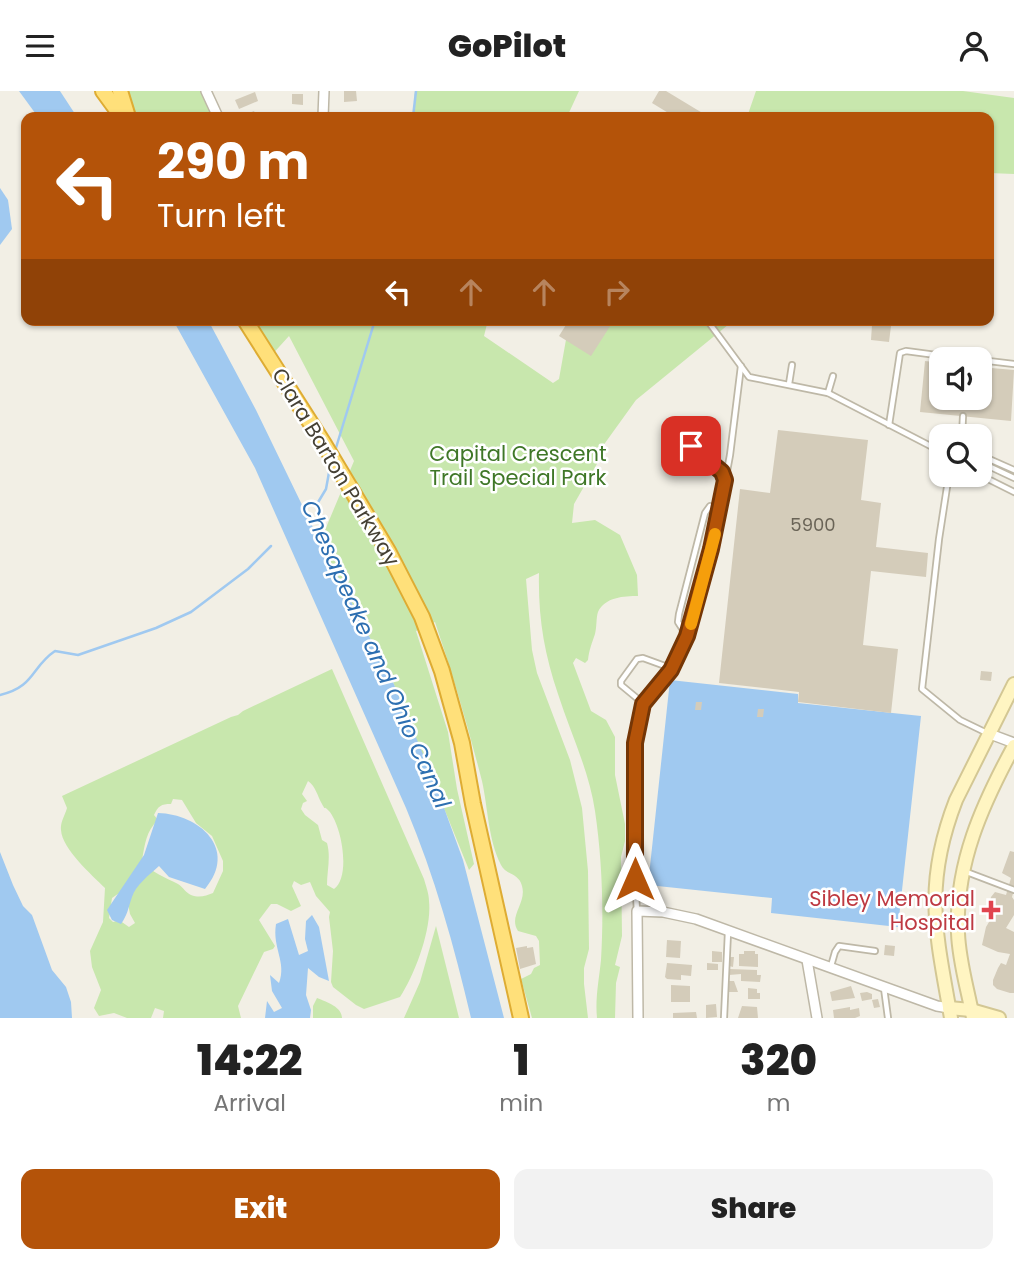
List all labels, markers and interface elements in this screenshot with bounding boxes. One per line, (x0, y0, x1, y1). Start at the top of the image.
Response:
text: GoPilot (448, 23, 566, 68)
icon: menu (21, 27, 59, 65)
icon: person (955, 27, 993, 65)
text: 290 m (157, 128, 309, 196)
icon: left (42, 140, 133, 231)
text: Turn left (157, 193, 286, 238)
icon: left (379, 273, 417, 311)
icon: ahead (452, 273, 490, 311)
icon: ahead (525, 273, 563, 311)
icon: right (598, 273, 636, 311)
map controls (929, 347, 992, 487)
button: sound (929, 347, 992, 410)
street label: Clara Barton Parkway (265, 362, 407, 572)
pin (661, 416, 721, 476)
button: search (929, 424, 992, 487)
icon: arrive (672, 427, 710, 465)
park label: Capital Crescent Trail Special Park (429, 439, 607, 492)
water label: Chesapeake and Ohio Canal (293, 495, 459, 814)
house number: 5900 (790, 512, 836, 537)
position arrow (598, 842, 672, 916)
place label: Sibley Memorial Hospital (809, 884, 975, 937)
marker: Sibley Memorial Hospital (981, 900, 1001, 920)
text: 14:22 (197, 1031, 303, 1090)
text: 1 (513, 1031, 529, 1090)
text: 320 (740, 1031, 817, 1090)
text: Arrival (213, 1087, 286, 1119)
text: min (499, 1087, 543, 1119)
text: m (767, 1087, 791, 1119)
button: Exit (21, 1169, 500, 1249)
button: Share (514, 1169, 993, 1249)

